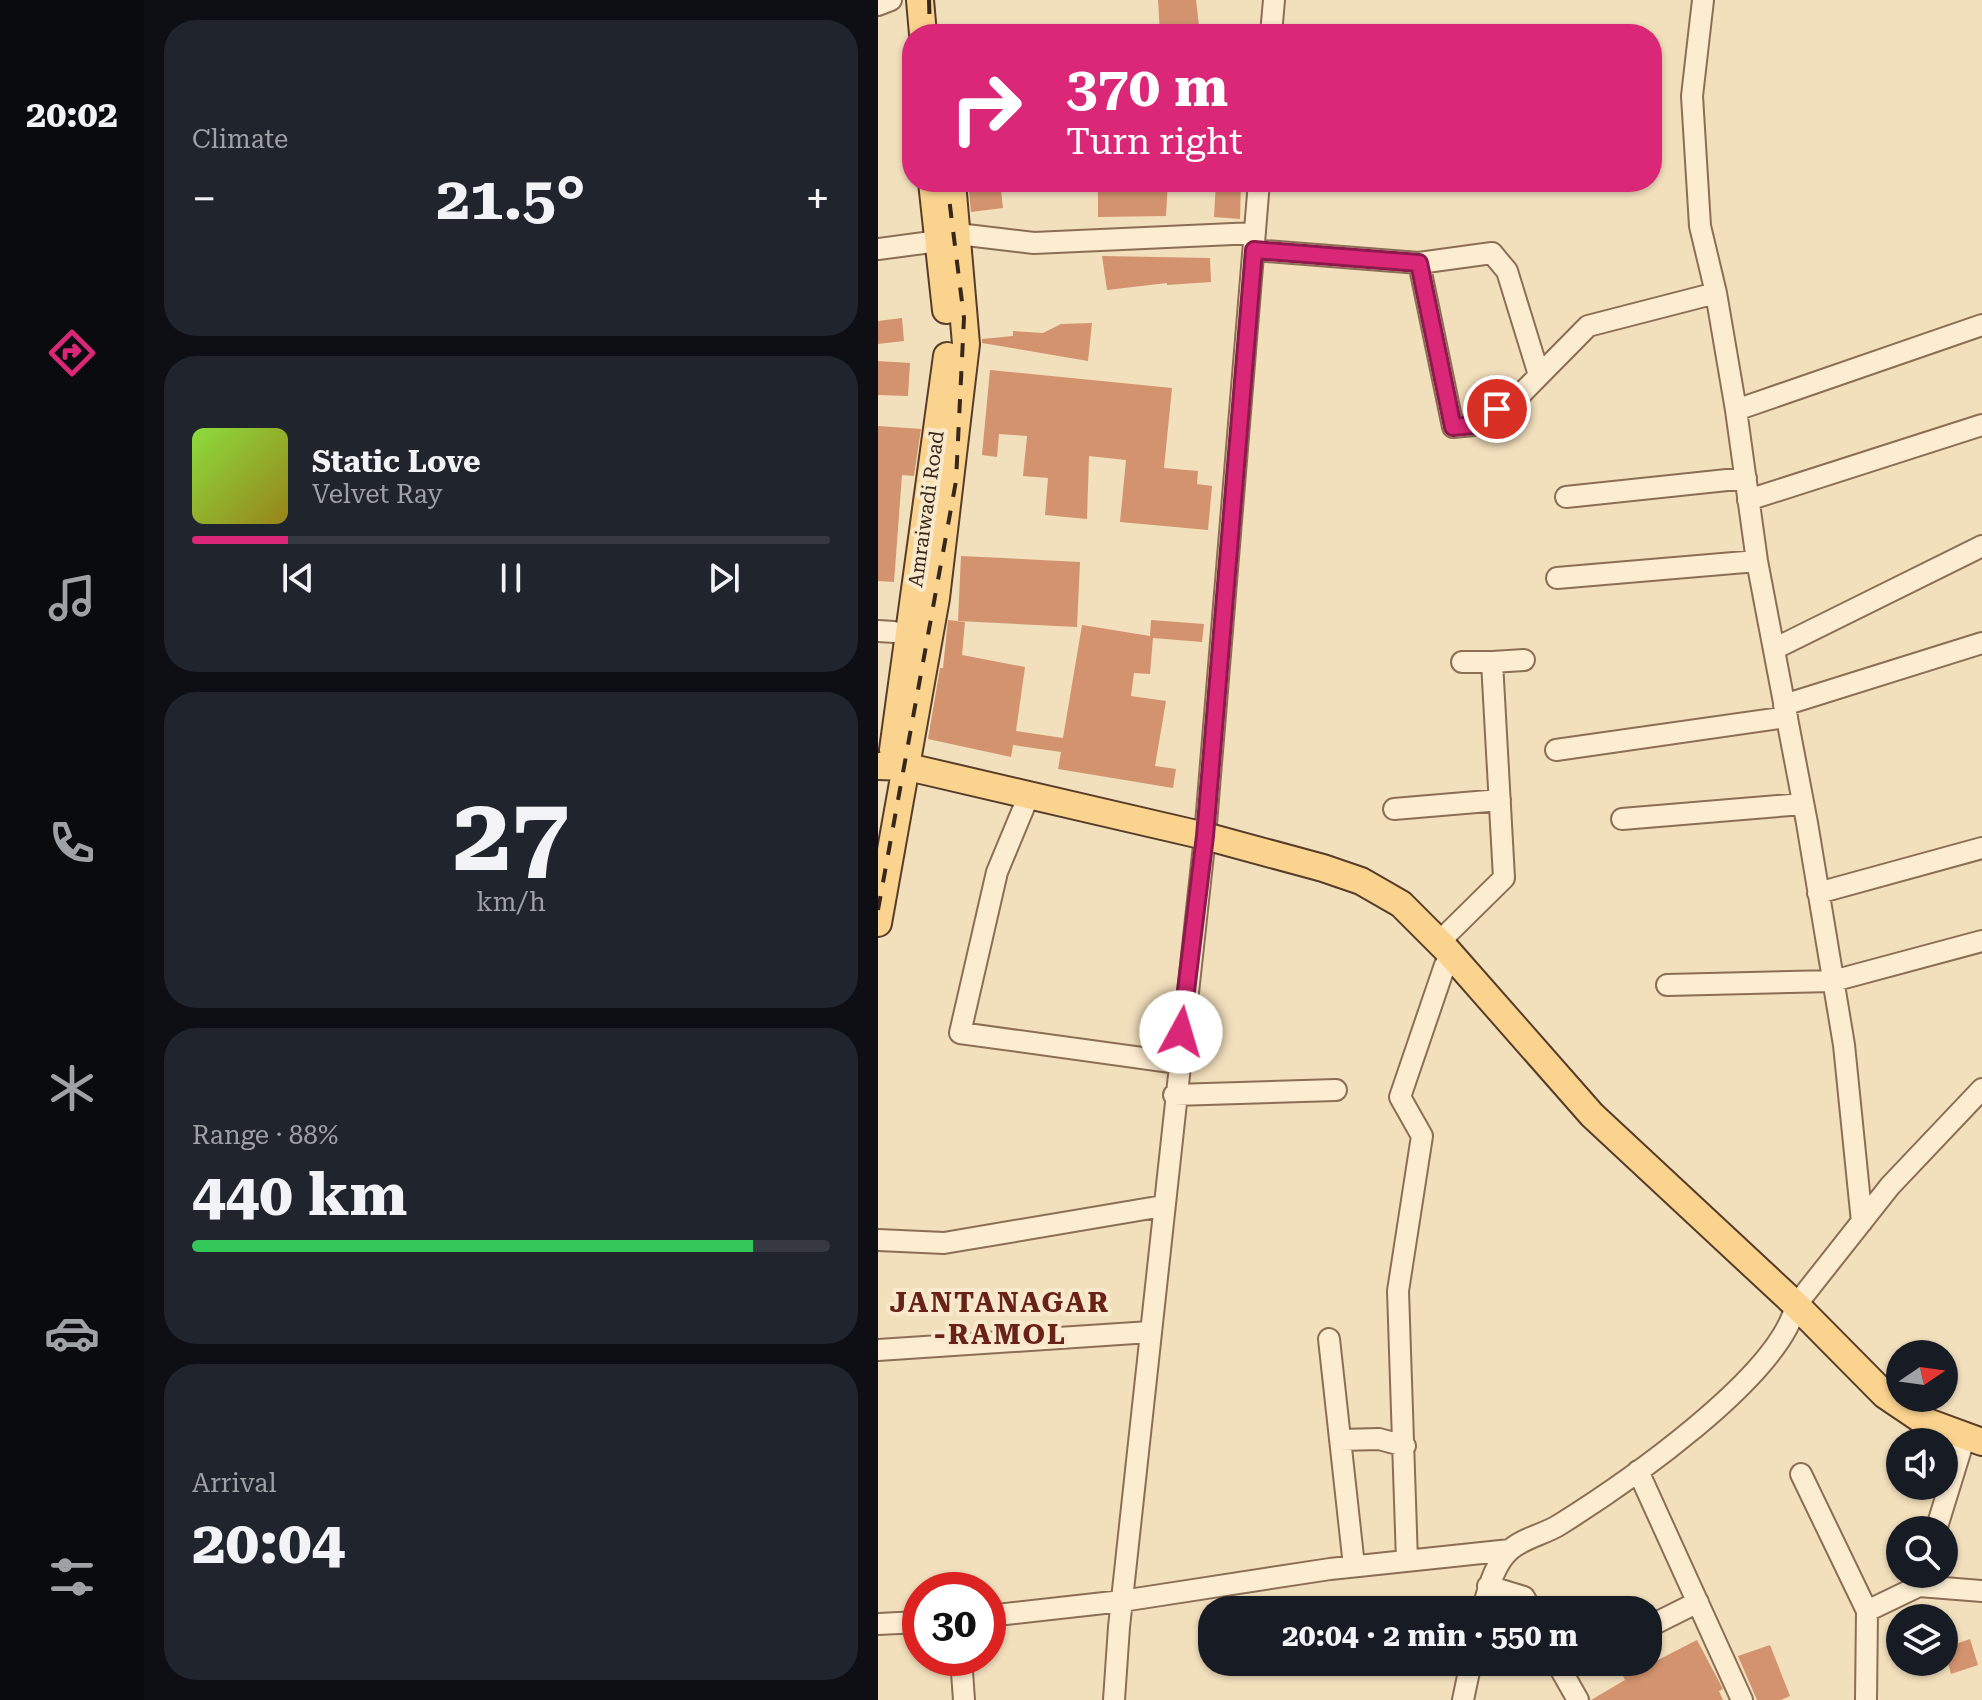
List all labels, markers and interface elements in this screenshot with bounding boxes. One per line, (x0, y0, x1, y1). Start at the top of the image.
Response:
text: 370 m (1066, 54, 1228, 120)
icon: right (934, 56, 1038, 160)
text: 20:02 (26, 94, 118, 136)
text: Turn right (1066, 121, 1243, 163)
text: Climate (192, 124, 288, 154)
text: 21.5° (436, 163, 586, 234)
text: − (192, 173, 217, 225)
text: + (805, 173, 830, 225)
icon: directions (44, 325, 100, 381)
pin (1463, 375, 1531, 443)
icon: arrive (1475, 387, 1519, 431)
street label: Amraiwadi Road (903, 429, 949, 589)
text: Static Love (312, 444, 481, 479)
text: Velvet Ray (312, 479, 443, 509)
icon: previous (276, 556, 320, 600)
icon: pause (489, 556, 533, 600)
icon: next (702, 556, 746, 600)
icon: music (44, 570, 100, 626)
text: 27 (453, 774, 569, 895)
icon: phone (44, 815, 100, 871)
text: km/h (476, 887, 546, 917)
position arrow (1139, 990, 1223, 1074)
icon: climate (44, 1060, 100, 1116)
text: Range · 88% (192, 1120, 338, 1150)
text: 440 km (192, 1159, 407, 1230)
district label: JANTANAGAR -RAMOL (890, 1286, 1110, 1351)
icon: car (44, 1305, 100, 1361)
north arrow (1886, 1340, 1958, 1412)
map controls (1886, 1340, 1958, 1676)
button: sound (1886, 1428, 1958, 1500)
text: Arrival (192, 1468, 277, 1498)
text: 20:04 (192, 1507, 345, 1578)
button: search (1886, 1516, 1958, 1588)
icon: filters (44, 1549, 100, 1605)
speed limit sign: 30 (902, 1572, 1006, 1676)
button: layers (1886, 1604, 1958, 1676)
text: 20:04 · 2 min · 550 m (1282, 1618, 1578, 1653)

